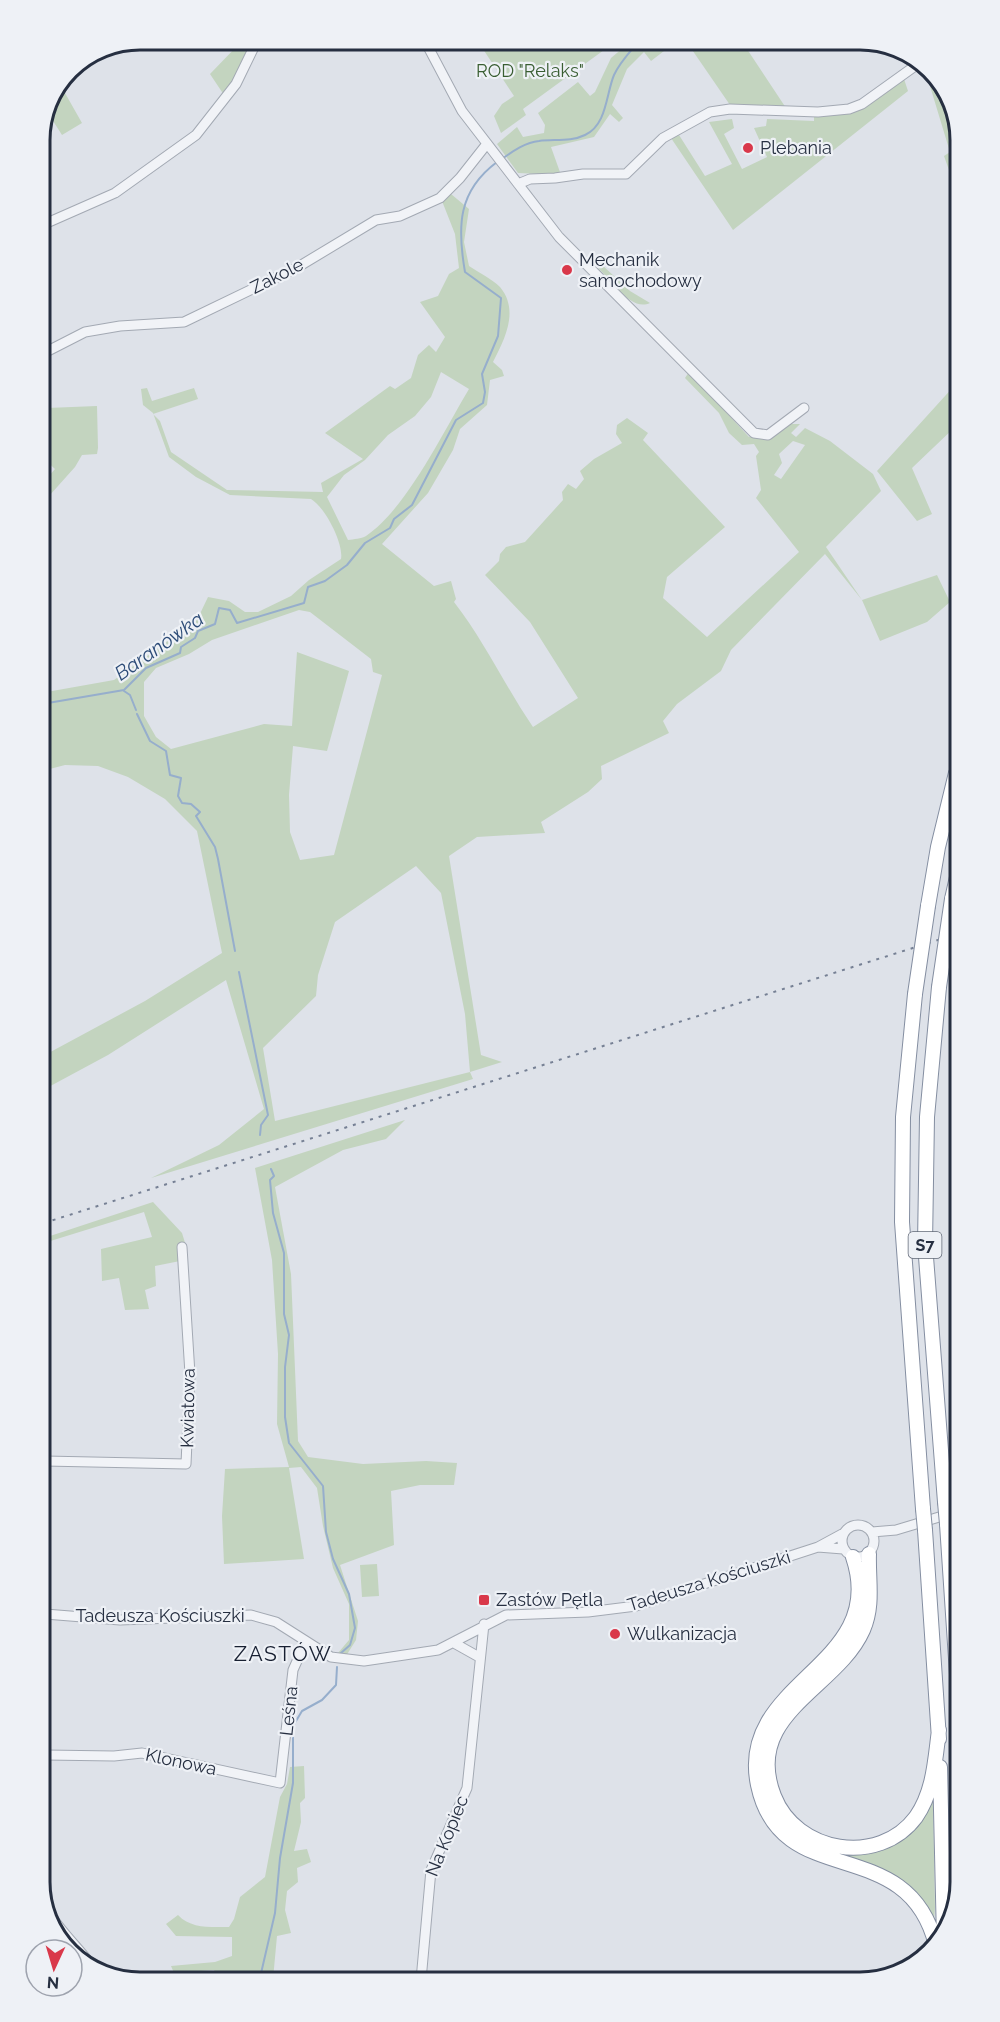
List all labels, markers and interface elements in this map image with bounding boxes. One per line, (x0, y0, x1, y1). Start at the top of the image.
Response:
park label: ROD "Relaks" (476, 60, 584, 81)
place label: Plebania (760, 137, 832, 158)
marker: Plebania (741, 141, 755, 155)
place label: Mechanik samochodowy (579, 249, 702, 291)
street label: Zakole (247, 253, 307, 298)
marker: Mechanik samochodowy (560, 263, 574, 277)
water label: Baranówka (110, 607, 208, 685)
road number: S7 (908, 1232, 942, 1258)
street label: Kwiatowa (176, 1368, 199, 1448)
street label: Tadeusza Kościuszki (625, 1546, 793, 1615)
place label: Zastów Pętla (496, 1589, 603, 1610)
marker: Zastów Pętla (477, 1593, 491, 1607)
street label: Tadeusza Kościuszki (75, 1605, 245, 1626)
place label: Wulkanizacja (627, 1623, 737, 1644)
marker: Wulkanizacja (608, 1627, 622, 1641)
district label: ZASTÓW (234, 1641, 332, 1666)
street label: Leśna (275, 1685, 302, 1737)
street label: Klonowa (144, 1744, 219, 1779)
street label: Na Kopiec (421, 1792, 472, 1879)
north arrow (24, 1938, 84, 1998)
text: N (46, 1973, 60, 1992)

